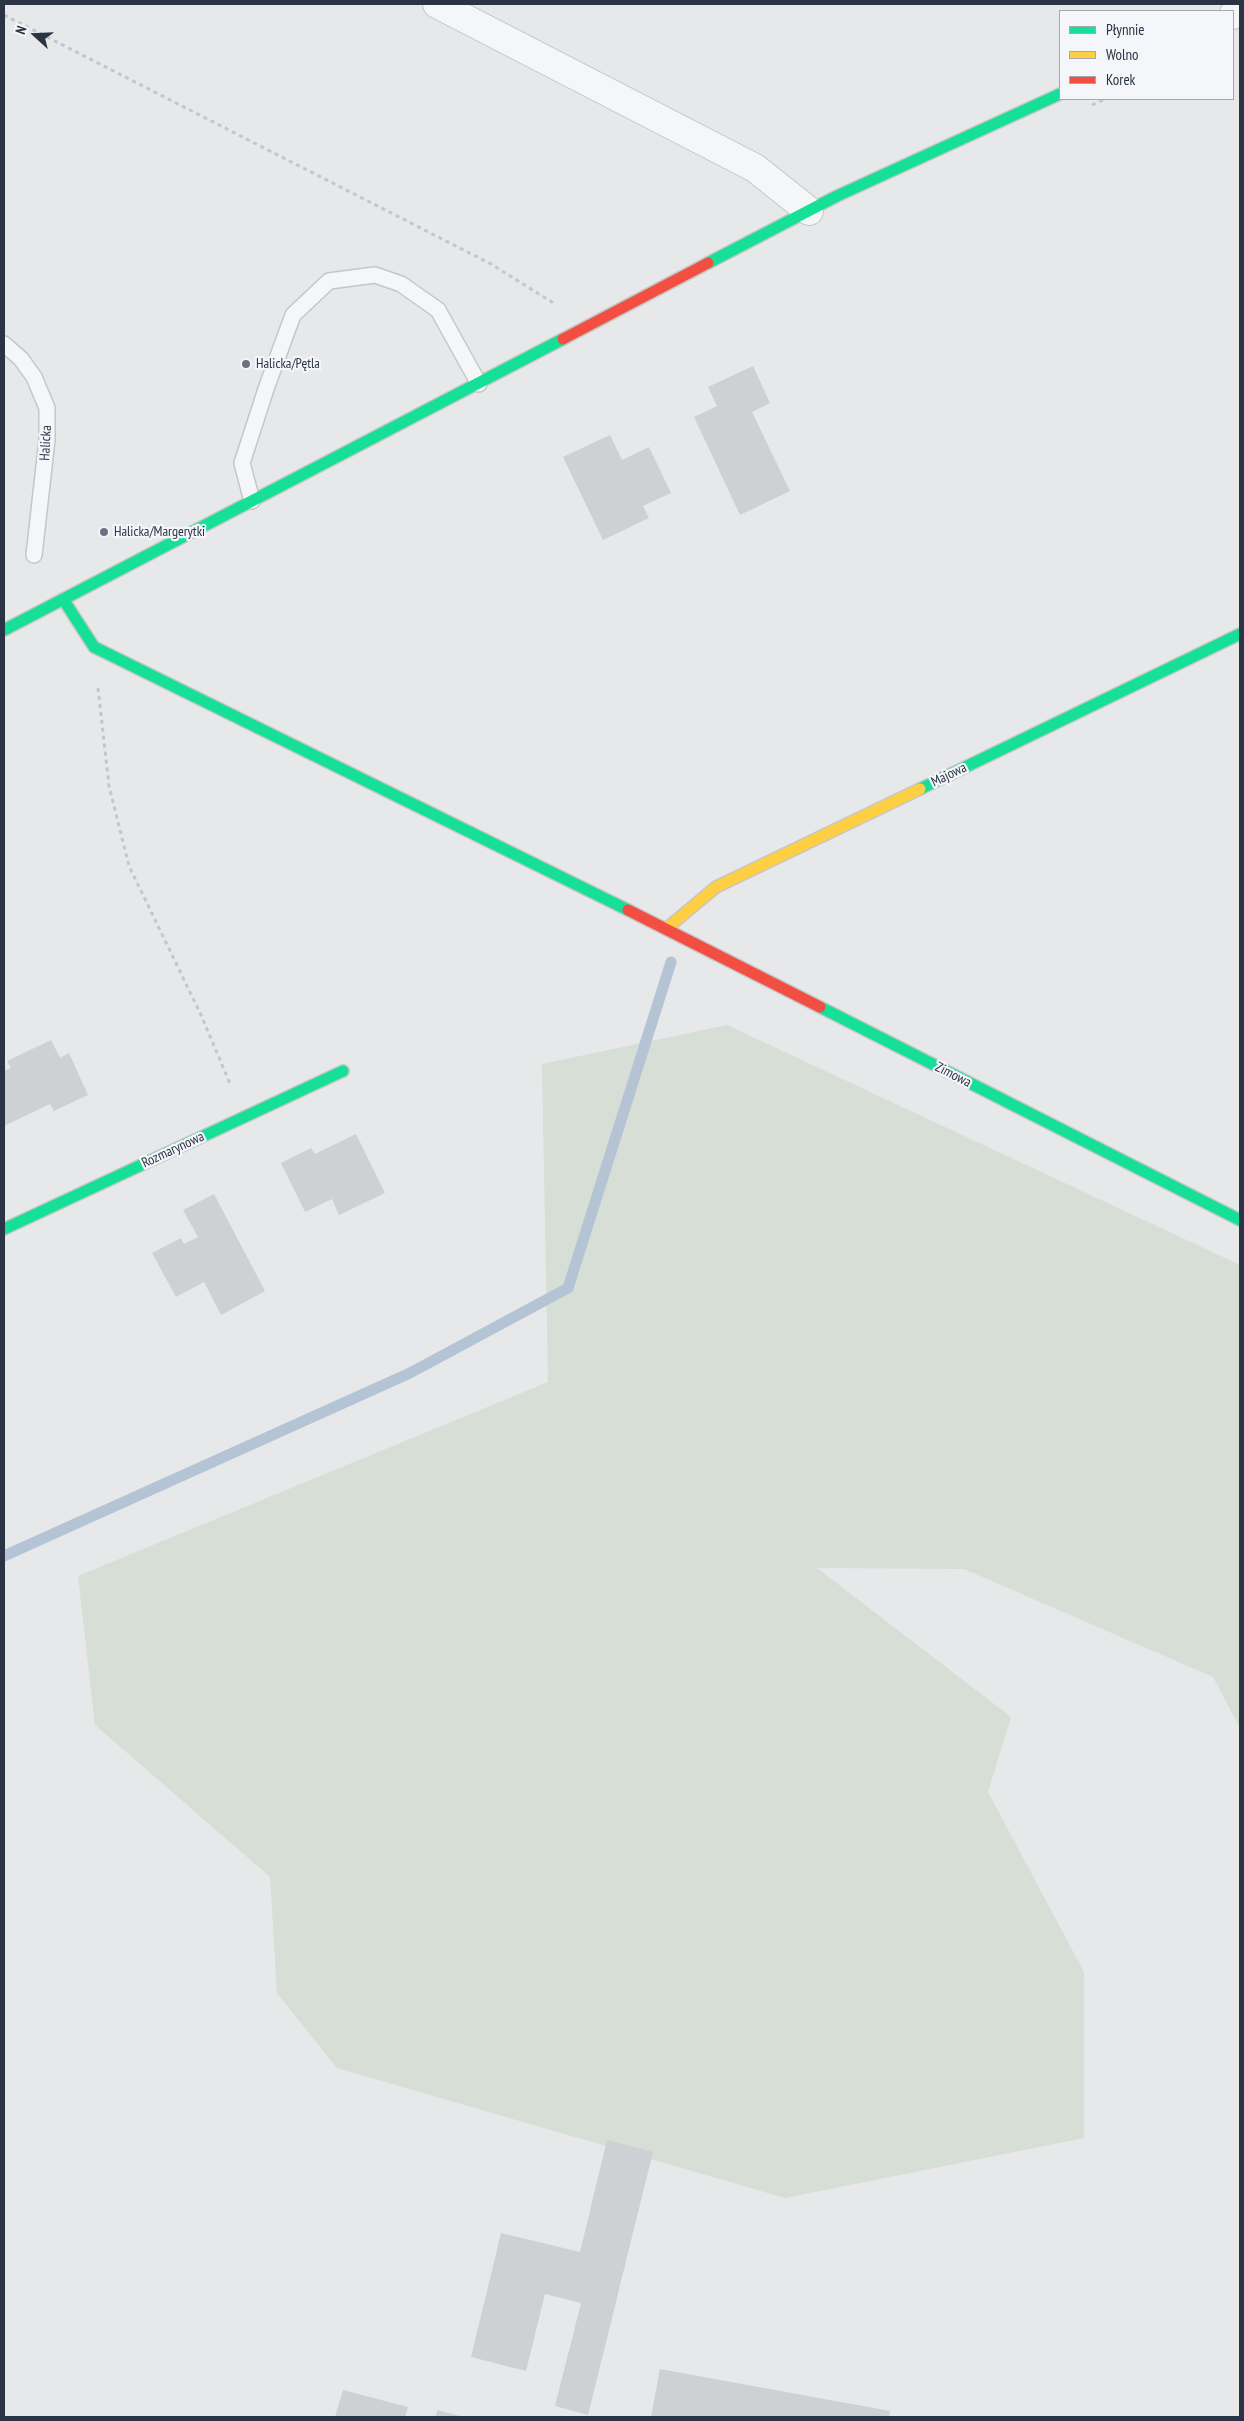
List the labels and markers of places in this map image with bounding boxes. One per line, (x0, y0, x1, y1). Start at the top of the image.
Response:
place label: Halicka/Pętla (256, 356, 320, 372)
marker: Halicka/Pętla (240, 358, 252, 370)
place label: Halicka/Margerytki (114, 524, 205, 540)
marker: Halicka/Margerytki (98, 526, 110, 538)

